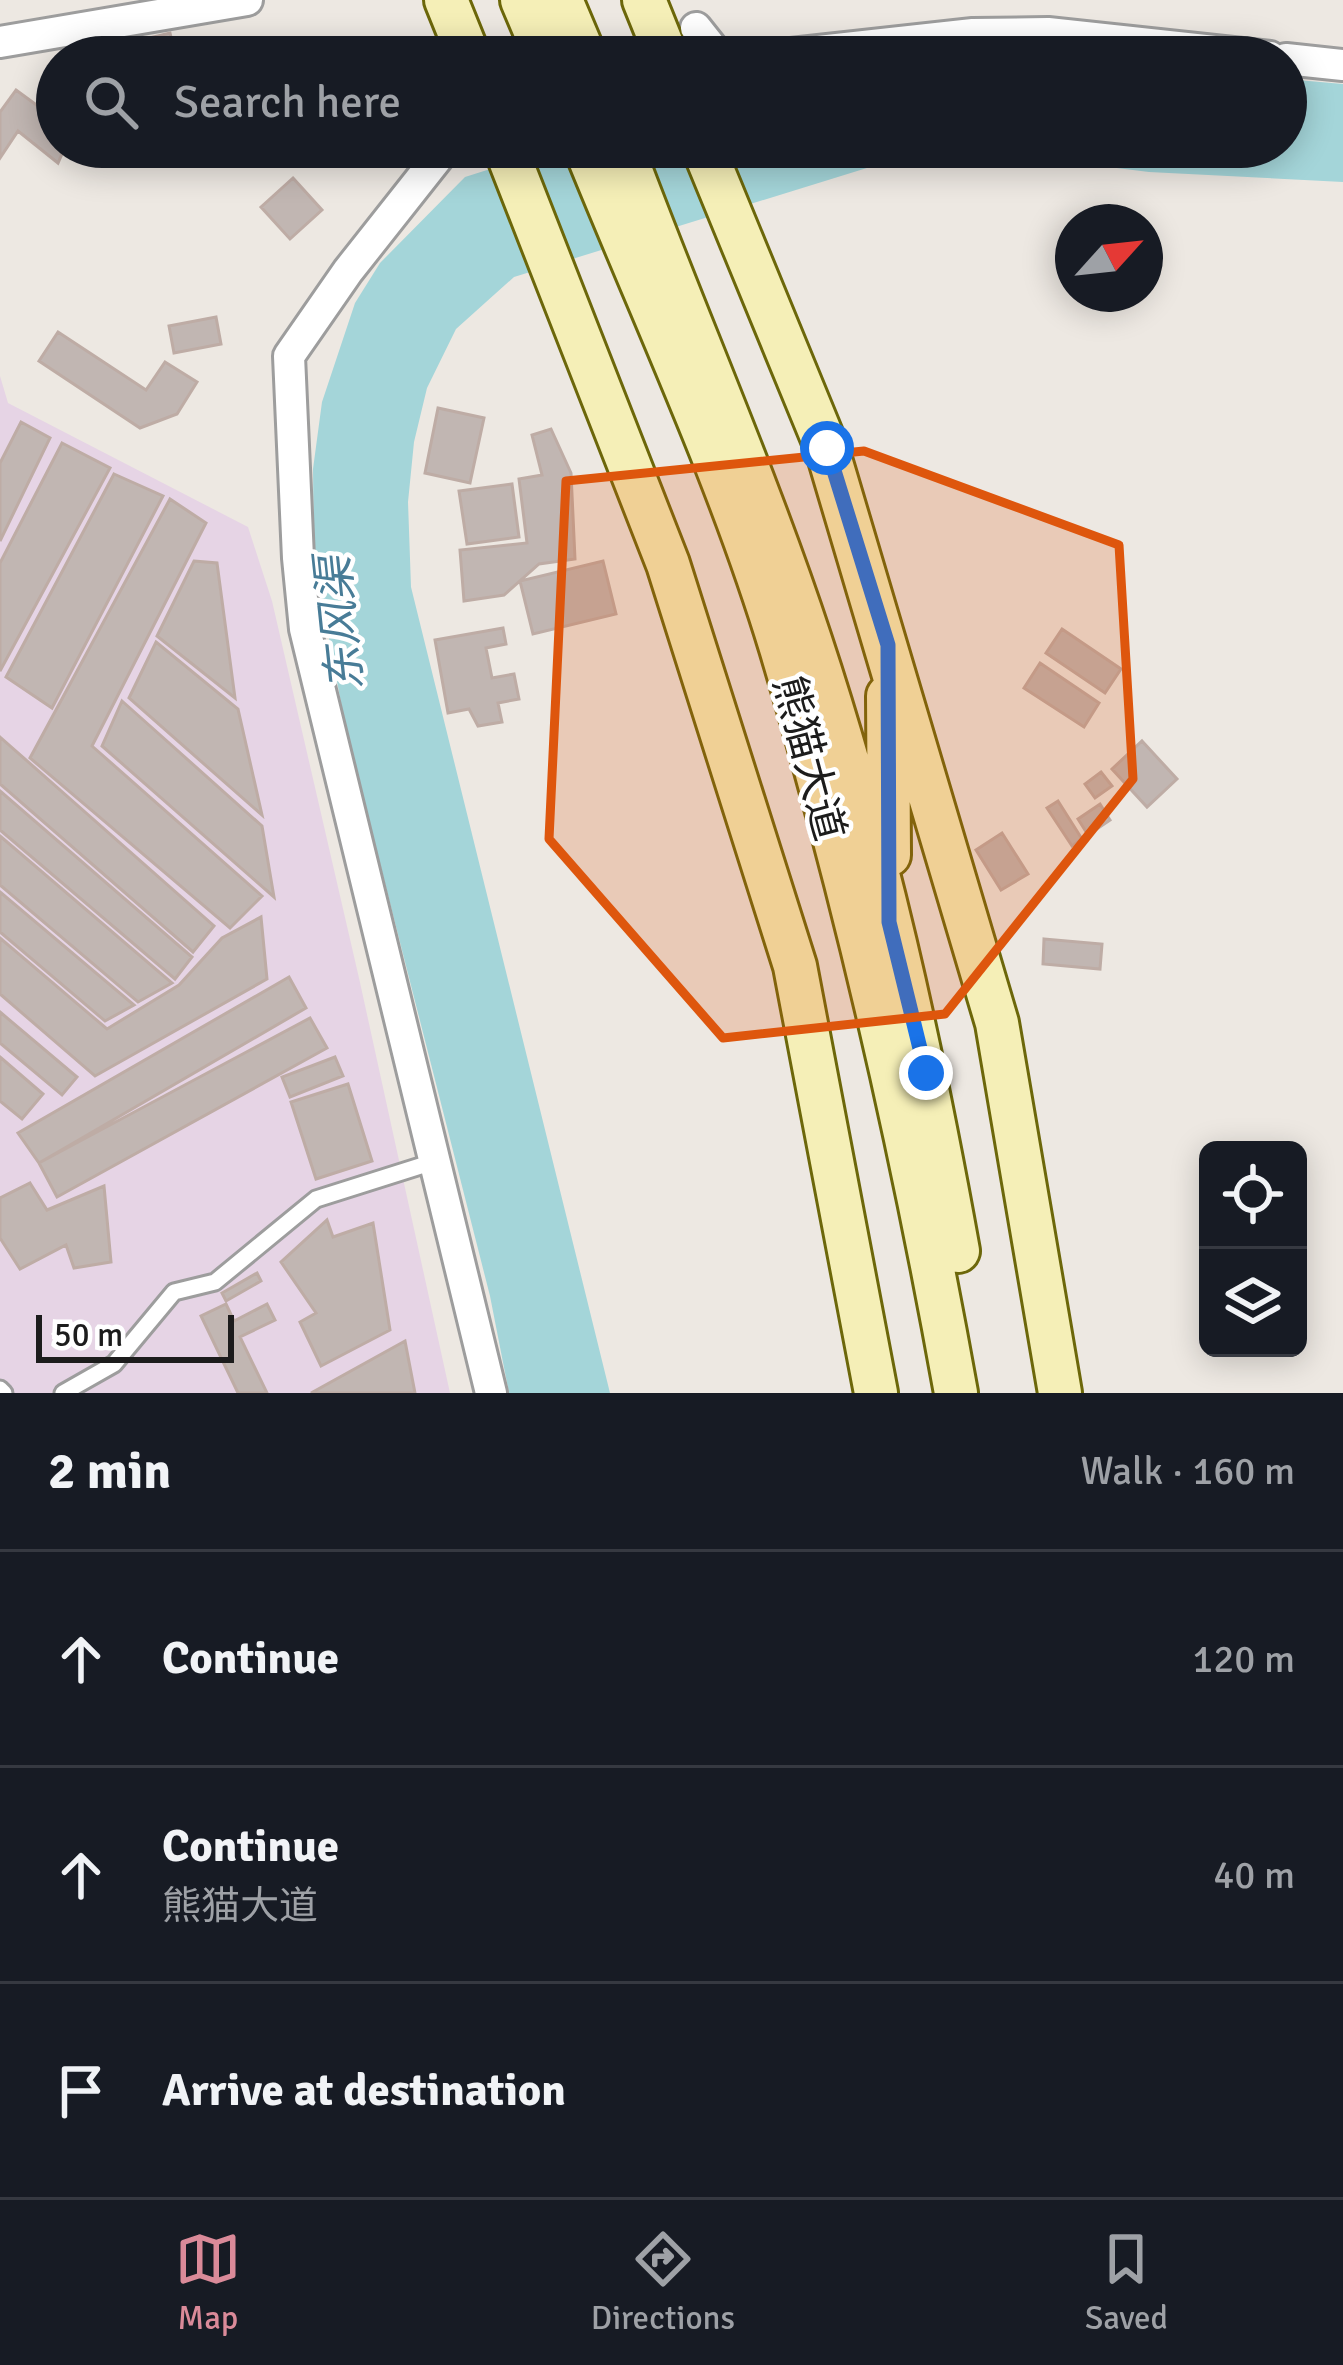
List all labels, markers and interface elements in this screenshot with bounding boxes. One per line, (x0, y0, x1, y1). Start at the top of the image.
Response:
search box (36, 36, 1307, 168)
icon: search (78, 69, 144, 135)
text: Search here (174, 75, 401, 130)
north arrow (1055, 204, 1163, 312)
route start (800, 421, 854, 475)
water label: 东风渠 (305, 548, 375, 694)
street label: 熊猫大道 (762, 671, 855, 846)
route end (899, 1046, 953, 1100)
map controls (1199, 1141, 1307, 1357)
button: locate (1199, 1141, 1307, 1249)
button: layers (1199, 1249, 1307, 1357)
scale bar (36, 1309, 234, 1362)
text: 50 m (54, 1315, 123, 1356)
text: 2 min (48, 1440, 171, 1503)
text: Walk · 160 m (1081, 1447, 1295, 1495)
icon: ahead (48, 1626, 114, 1692)
text: Continue (162, 1631, 339, 1686)
text: 120 m (1192, 1635, 1295, 1683)
text: Continue (162, 1819, 339, 1874)
icon: ahead (48, 1842, 114, 1908)
text: 40 m (1213, 1851, 1295, 1899)
text: 熊猫大道 (162, 1882, 318, 1930)
icon: arrive (48, 2058, 114, 2124)
text: Arrive at destination (162, 2063, 566, 2118)
tab: Map (175, 2226, 241, 2339)
tab: Directions (591, 2226, 735, 2339)
tab: Saved (1085, 2226, 1168, 2339)

